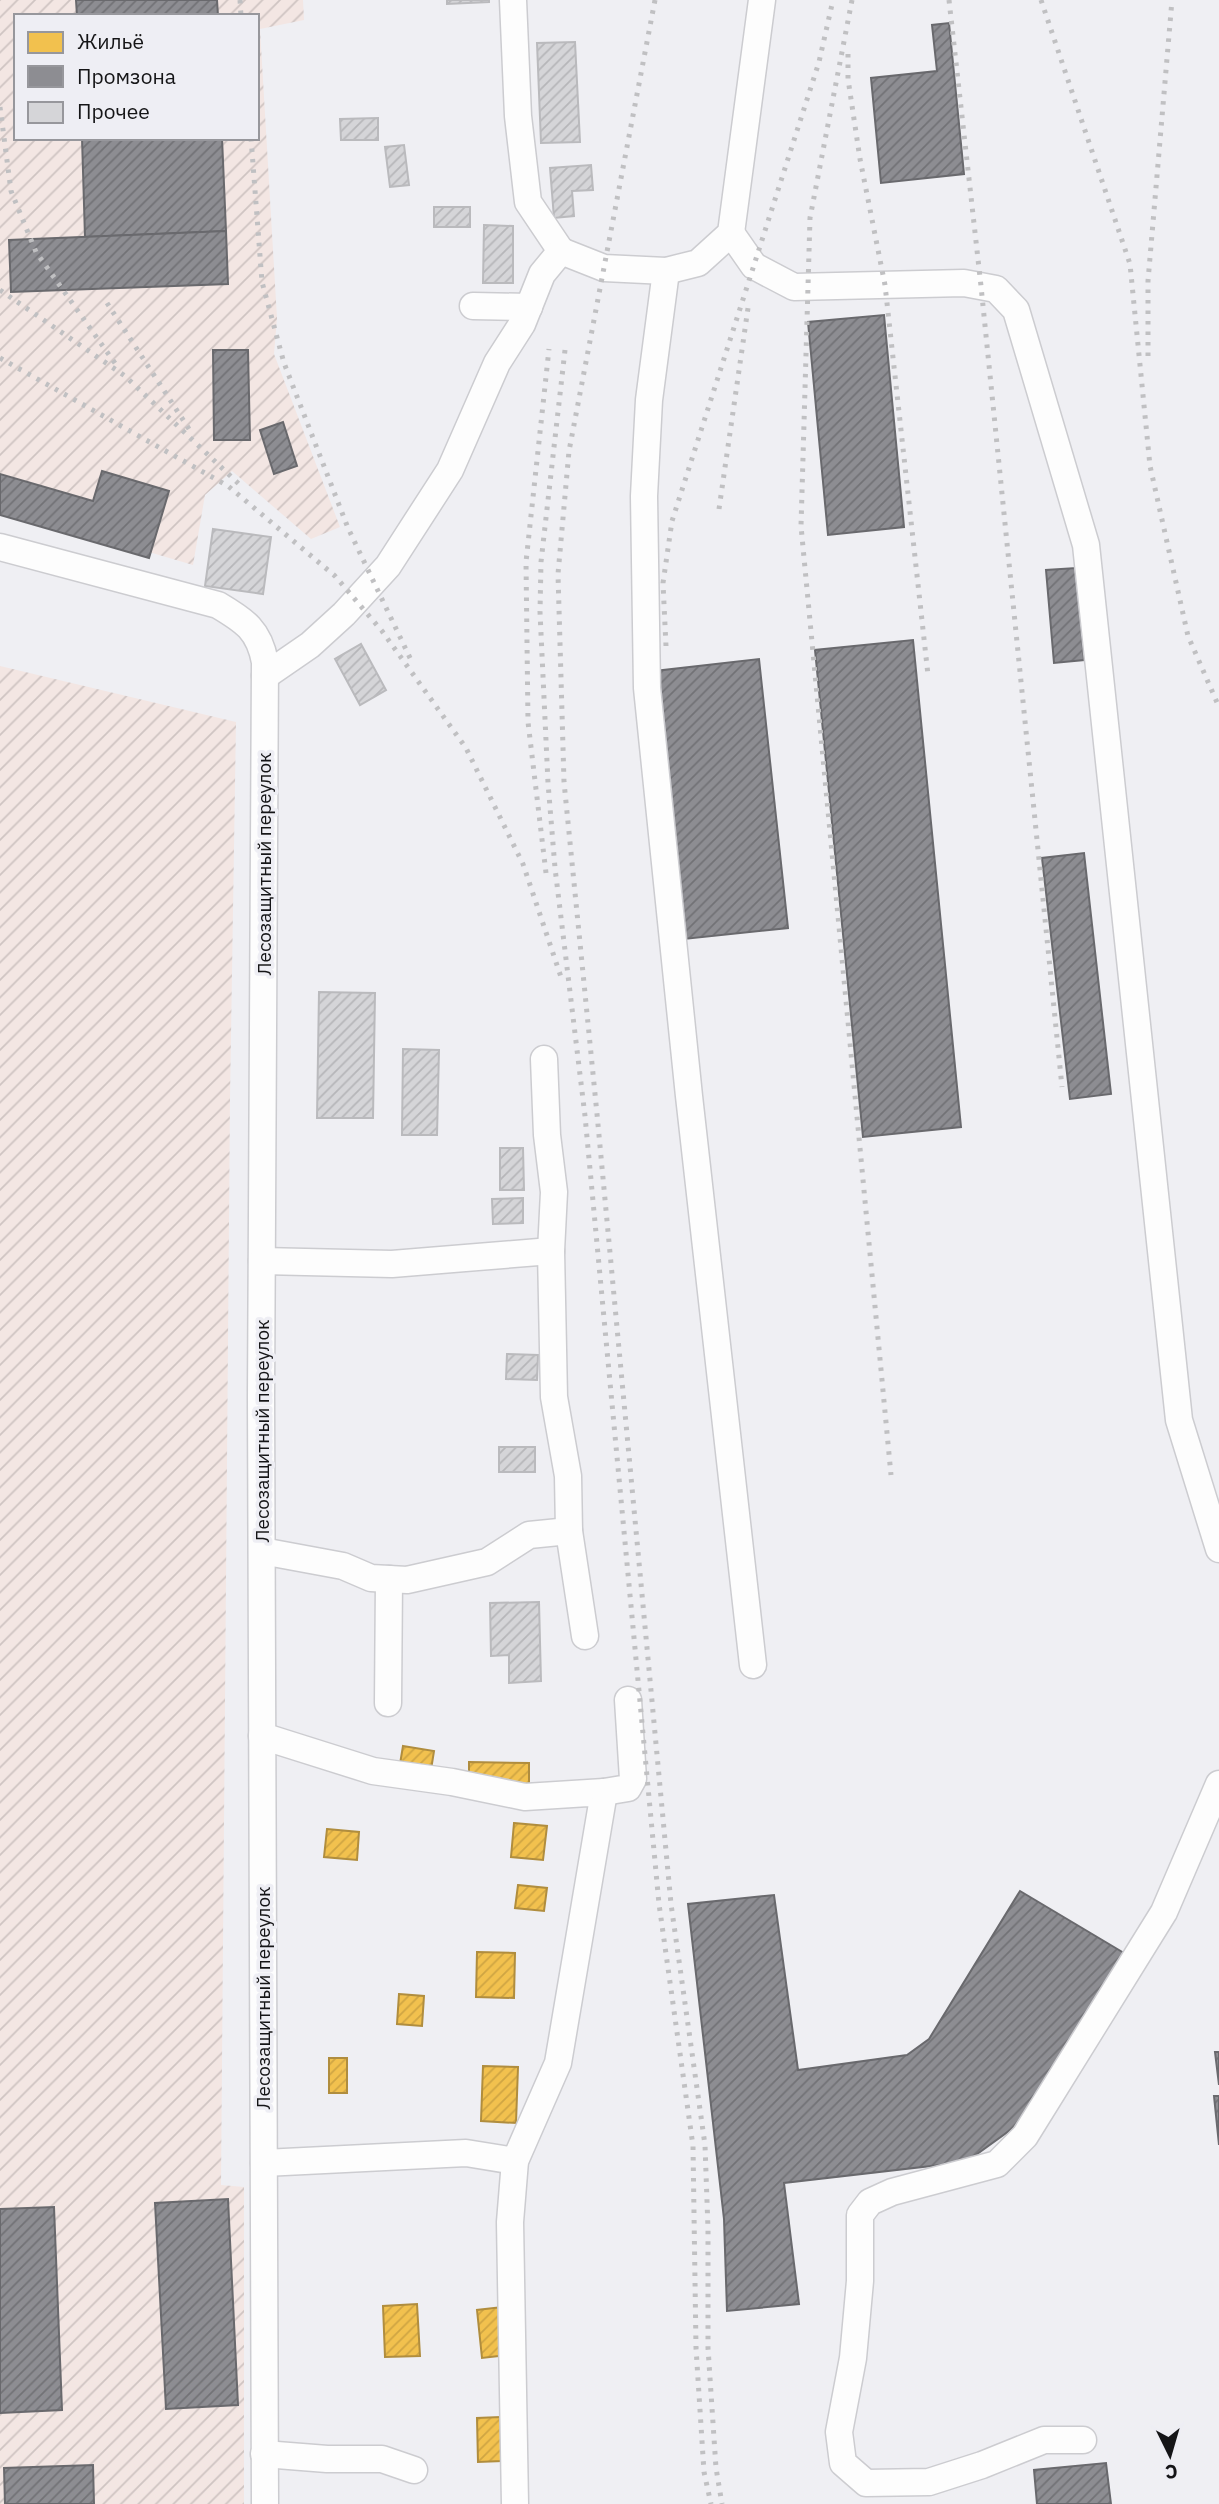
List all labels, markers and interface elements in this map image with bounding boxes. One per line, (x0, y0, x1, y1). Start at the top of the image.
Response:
legend (14, 14, 259, 140)
text: Жильё (77, 27, 144, 55)
text: Промзона (77, 62, 176, 90)
text: Прочее (77, 97, 150, 125)
street label: Лесозащитный переулок (252, 752, 276, 976)
street label: Лесозащитный переулок (250, 1319, 274, 1543)
street label: Лесозащитный переулок (251, 1886, 275, 2110)
north arrow (1135, 2420, 1205, 2490)
text: С (1164, 2459, 1179, 2484)

